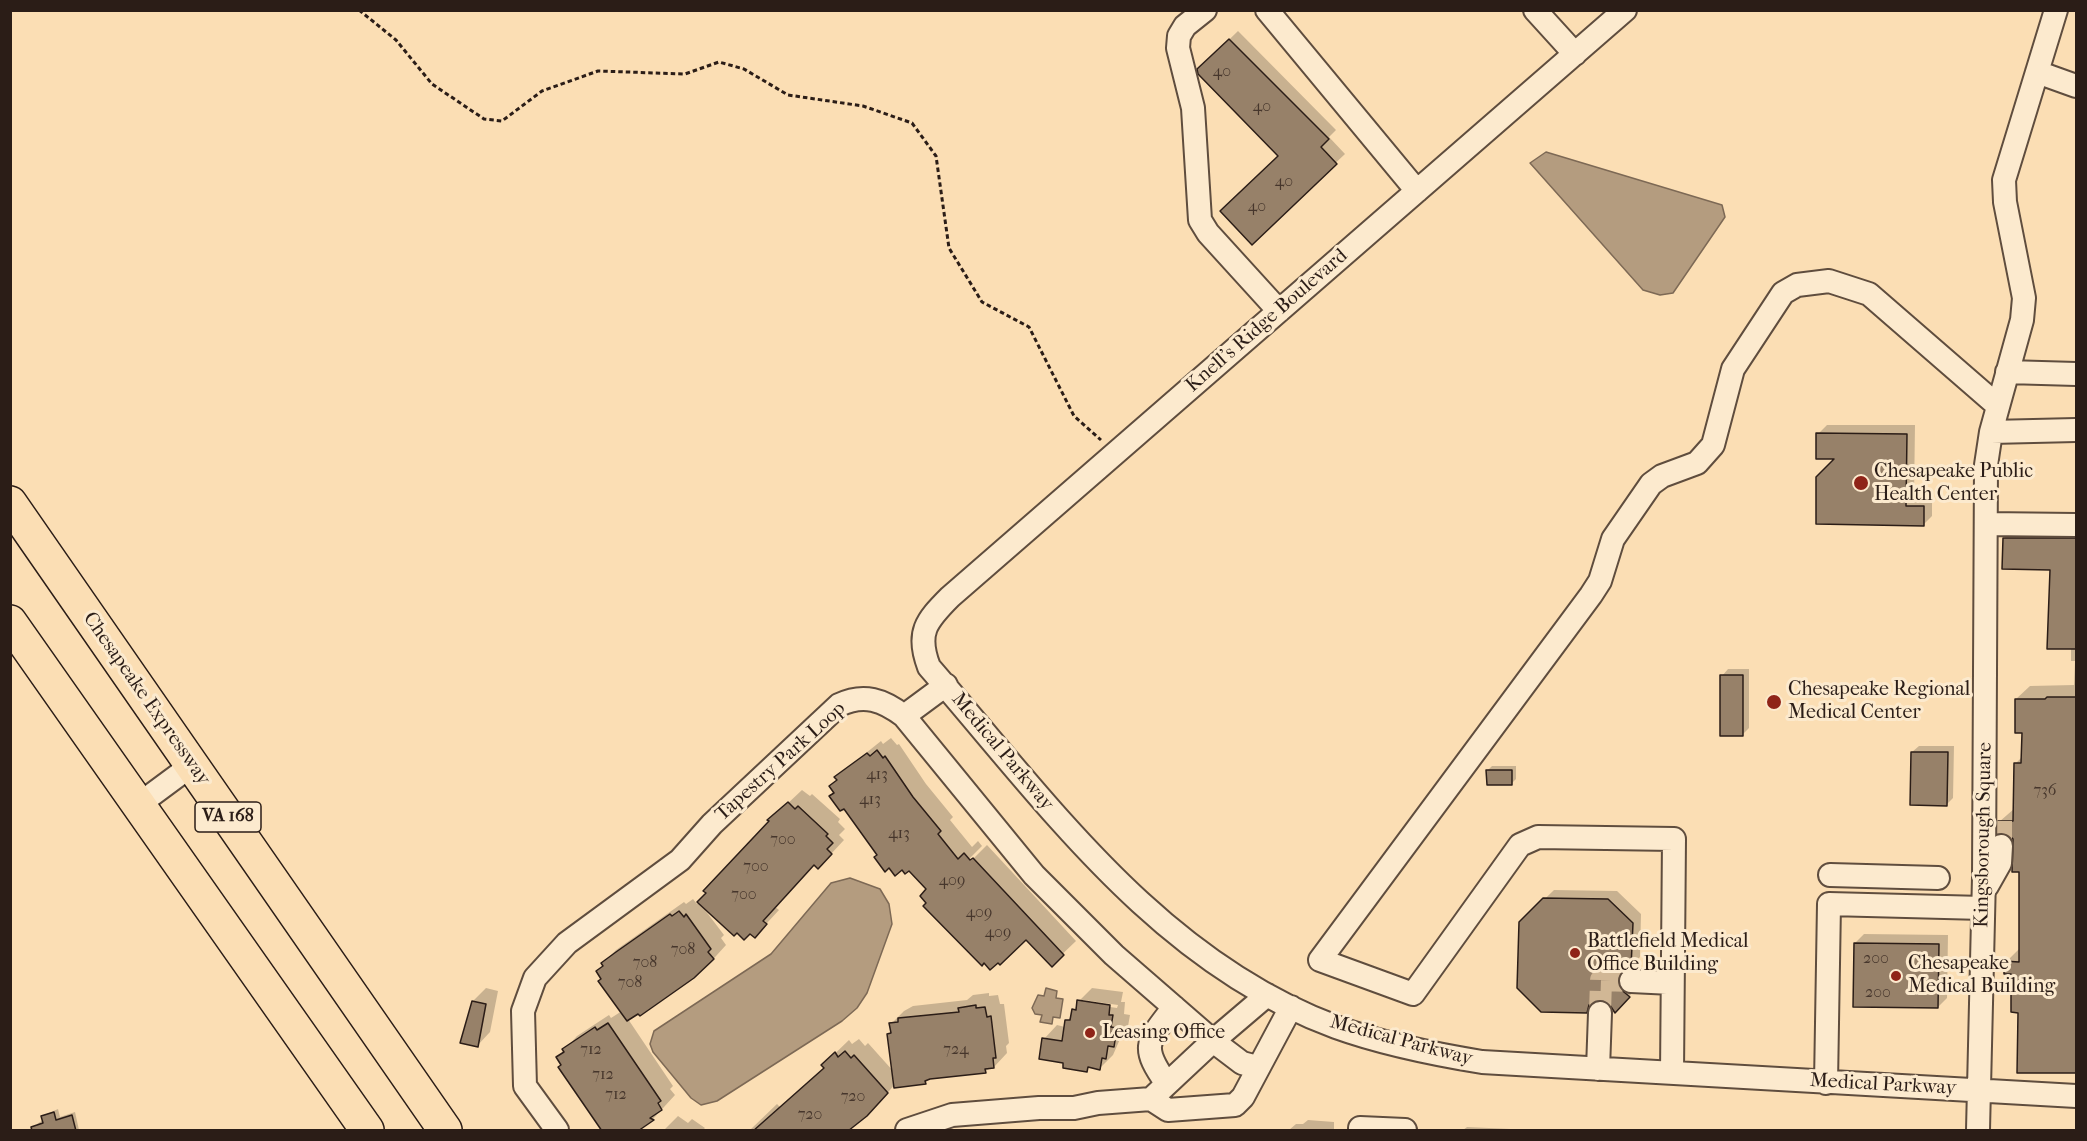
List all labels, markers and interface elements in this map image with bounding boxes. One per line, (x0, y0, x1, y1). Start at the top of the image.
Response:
house number: 40 (1213, 62, 1231, 82)
house number: 40 (1253, 97, 1271, 117)
house number: 40 (1275, 172, 1293, 192)
house number: 40 (1248, 197, 1266, 217)
street label: Knell's Ridge Boulevard (1181, 244, 1353, 398)
place label: Chesapeake Public Health Center (1874, 460, 2033, 507)
marker: Chesapeake Public Health Center (1852, 474, 1870, 492)
street label: Chesapeake Expressway (77, 608, 215, 790)
place label: Chesapeake Regional Medical Center (1788, 678, 1970, 725)
street label: Medical Parkway (946, 688, 1058, 816)
marker: Chesapeake Regional Medical Center (1765, 693, 1783, 711)
street label: Tapestry Park Loop (711, 697, 851, 827)
street label: Kingsborough Square (1970, 742, 1998, 928)
house number: 413 (866, 765, 888, 785)
house number: 736 (2034, 781, 2056, 801)
house number: 413 (859, 790, 881, 810)
road number: VA 168 (195, 802, 261, 832)
house number: 413 (888, 824, 910, 844)
house number: 700 (770, 830, 796, 850)
house number: 700 (743, 857, 769, 877)
house number: 409 (939, 871, 965, 891)
house number: 700 (731, 885, 757, 905)
house number: 409 (966, 903, 992, 923)
house number: 409 (985, 923, 1011, 943)
place label: Battlefield Medical Office Building (1587, 930, 1749, 977)
house number: 708 (671, 940, 695, 960)
marker: Battlefield Medical Office Building (1568, 946, 1582, 960)
house number: 200 (1863, 949, 1889, 969)
place label: Chesapeake Medical Building (1908, 952, 2055, 999)
house number: 708 (633, 953, 657, 973)
marker: Chesapeake Medical Building (1889, 969, 1903, 983)
house number: 708 (618, 973, 642, 993)
house number: 200 (1865, 983, 1891, 1003)
street label: Medical Parkway (1327, 1010, 1475, 1072)
place label: Leasing Office (1102, 1021, 1225, 1045)
marker: Leasing Office (1083, 1026, 1097, 1040)
house number: 712 (580, 1040, 602, 1060)
house number: 724 (943, 1040, 969, 1060)
house number: 712 (592, 1065, 614, 1085)
street label: Medical Parkway (1809, 1069, 1957, 1101)
house number: 712 (605, 1085, 627, 1105)
house number: 720 (841, 1087, 865, 1107)
house number: 720 (798, 1105, 822, 1125)

